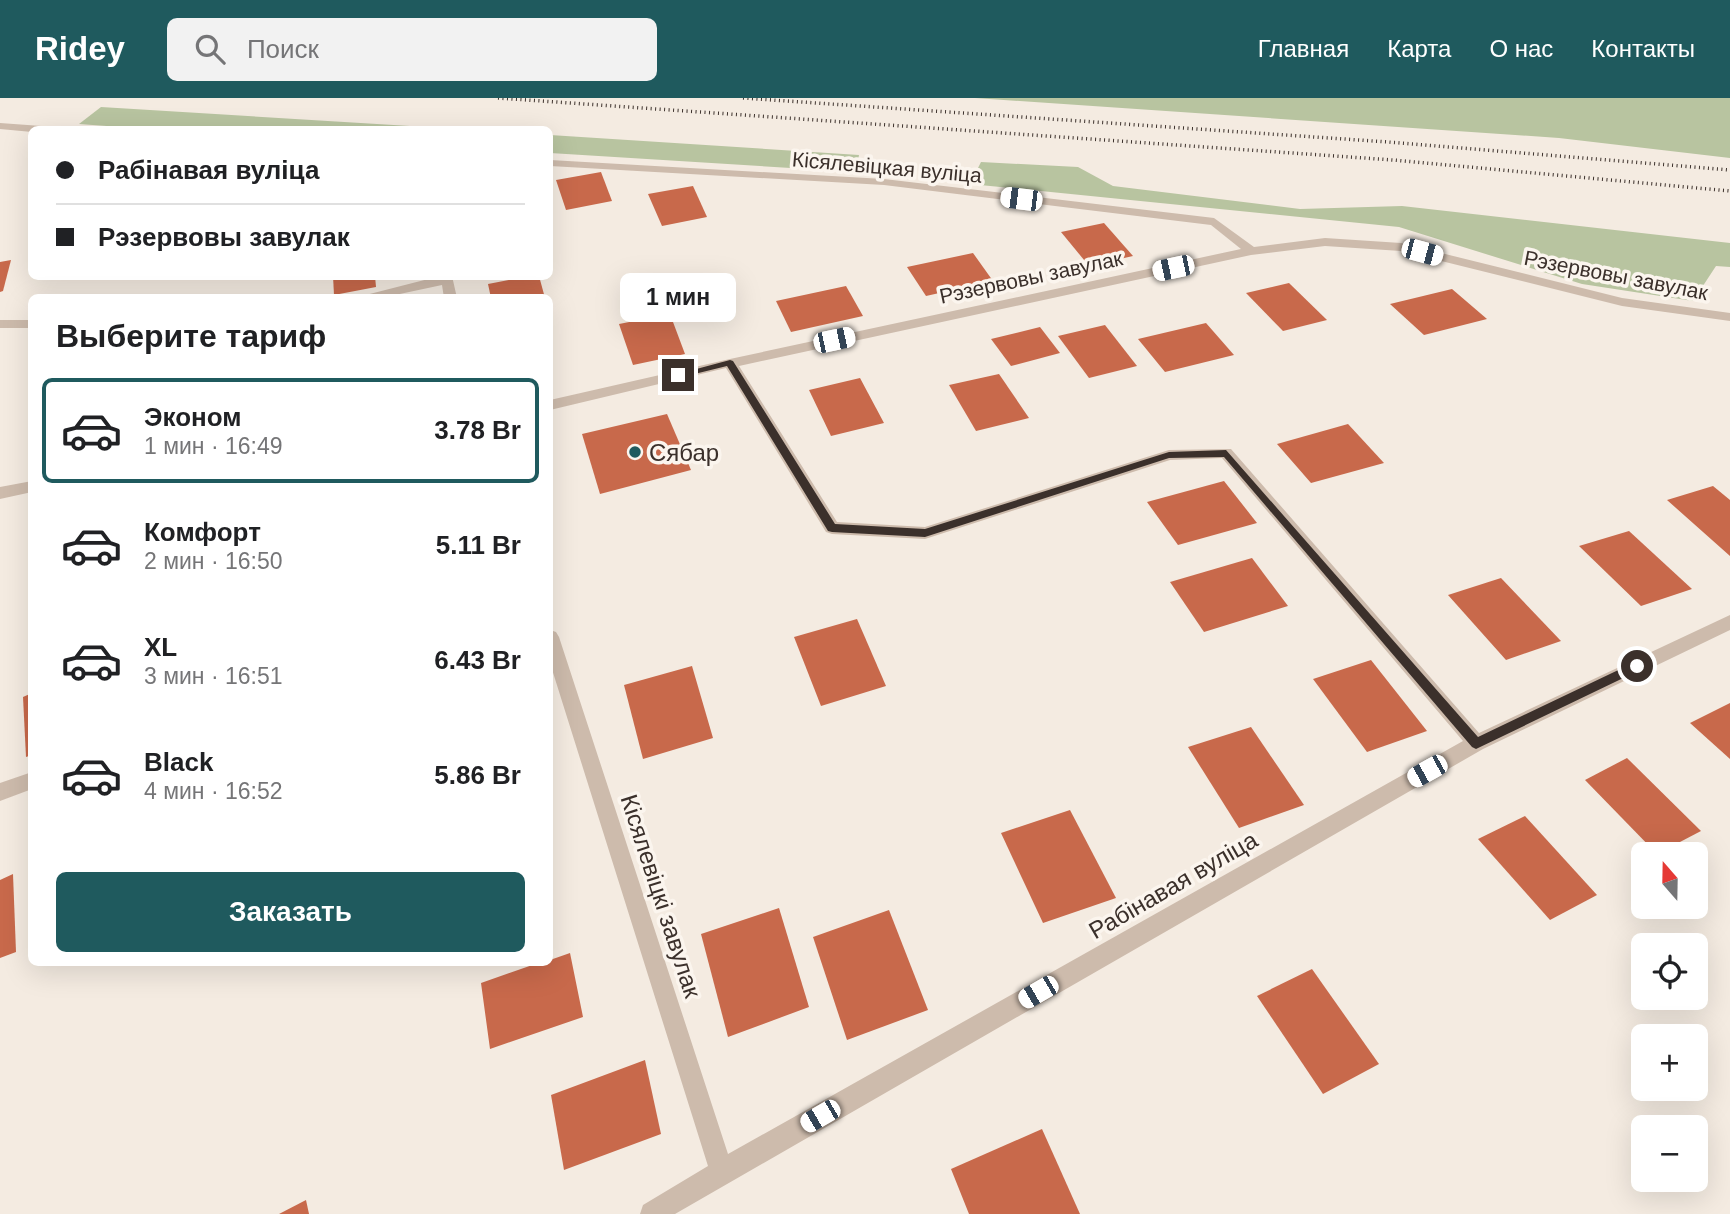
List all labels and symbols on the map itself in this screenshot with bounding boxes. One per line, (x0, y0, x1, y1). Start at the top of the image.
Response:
street label: Кісялевіцкая вуліца (791, 147, 983, 187)
car (999, 186, 1044, 212)
car (1399, 236, 1446, 268)
street label: Рэзервовы завулак (937, 246, 1125, 308)
street label: Рэзервовы завулак (1522, 246, 1711, 304)
car (1151, 253, 1196, 283)
callout: 1 мин (620, 274, 736, 322)
car (812, 325, 857, 355)
route end (662, 359, 694, 391)
place label: Сябар (649, 439, 719, 466)
marker: Сябар (627, 444, 643, 460)
route start (1621, 650, 1653, 682)
car (1404, 752, 1451, 790)
street label: Кісялевіцкі завулак (615, 791, 707, 1001)
street label: Рабінавая вуліца (1084, 826, 1263, 944)
north arrow (1631, 842, 1708, 919)
car (1015, 972, 1062, 1012)
car (797, 1096, 844, 1136)

